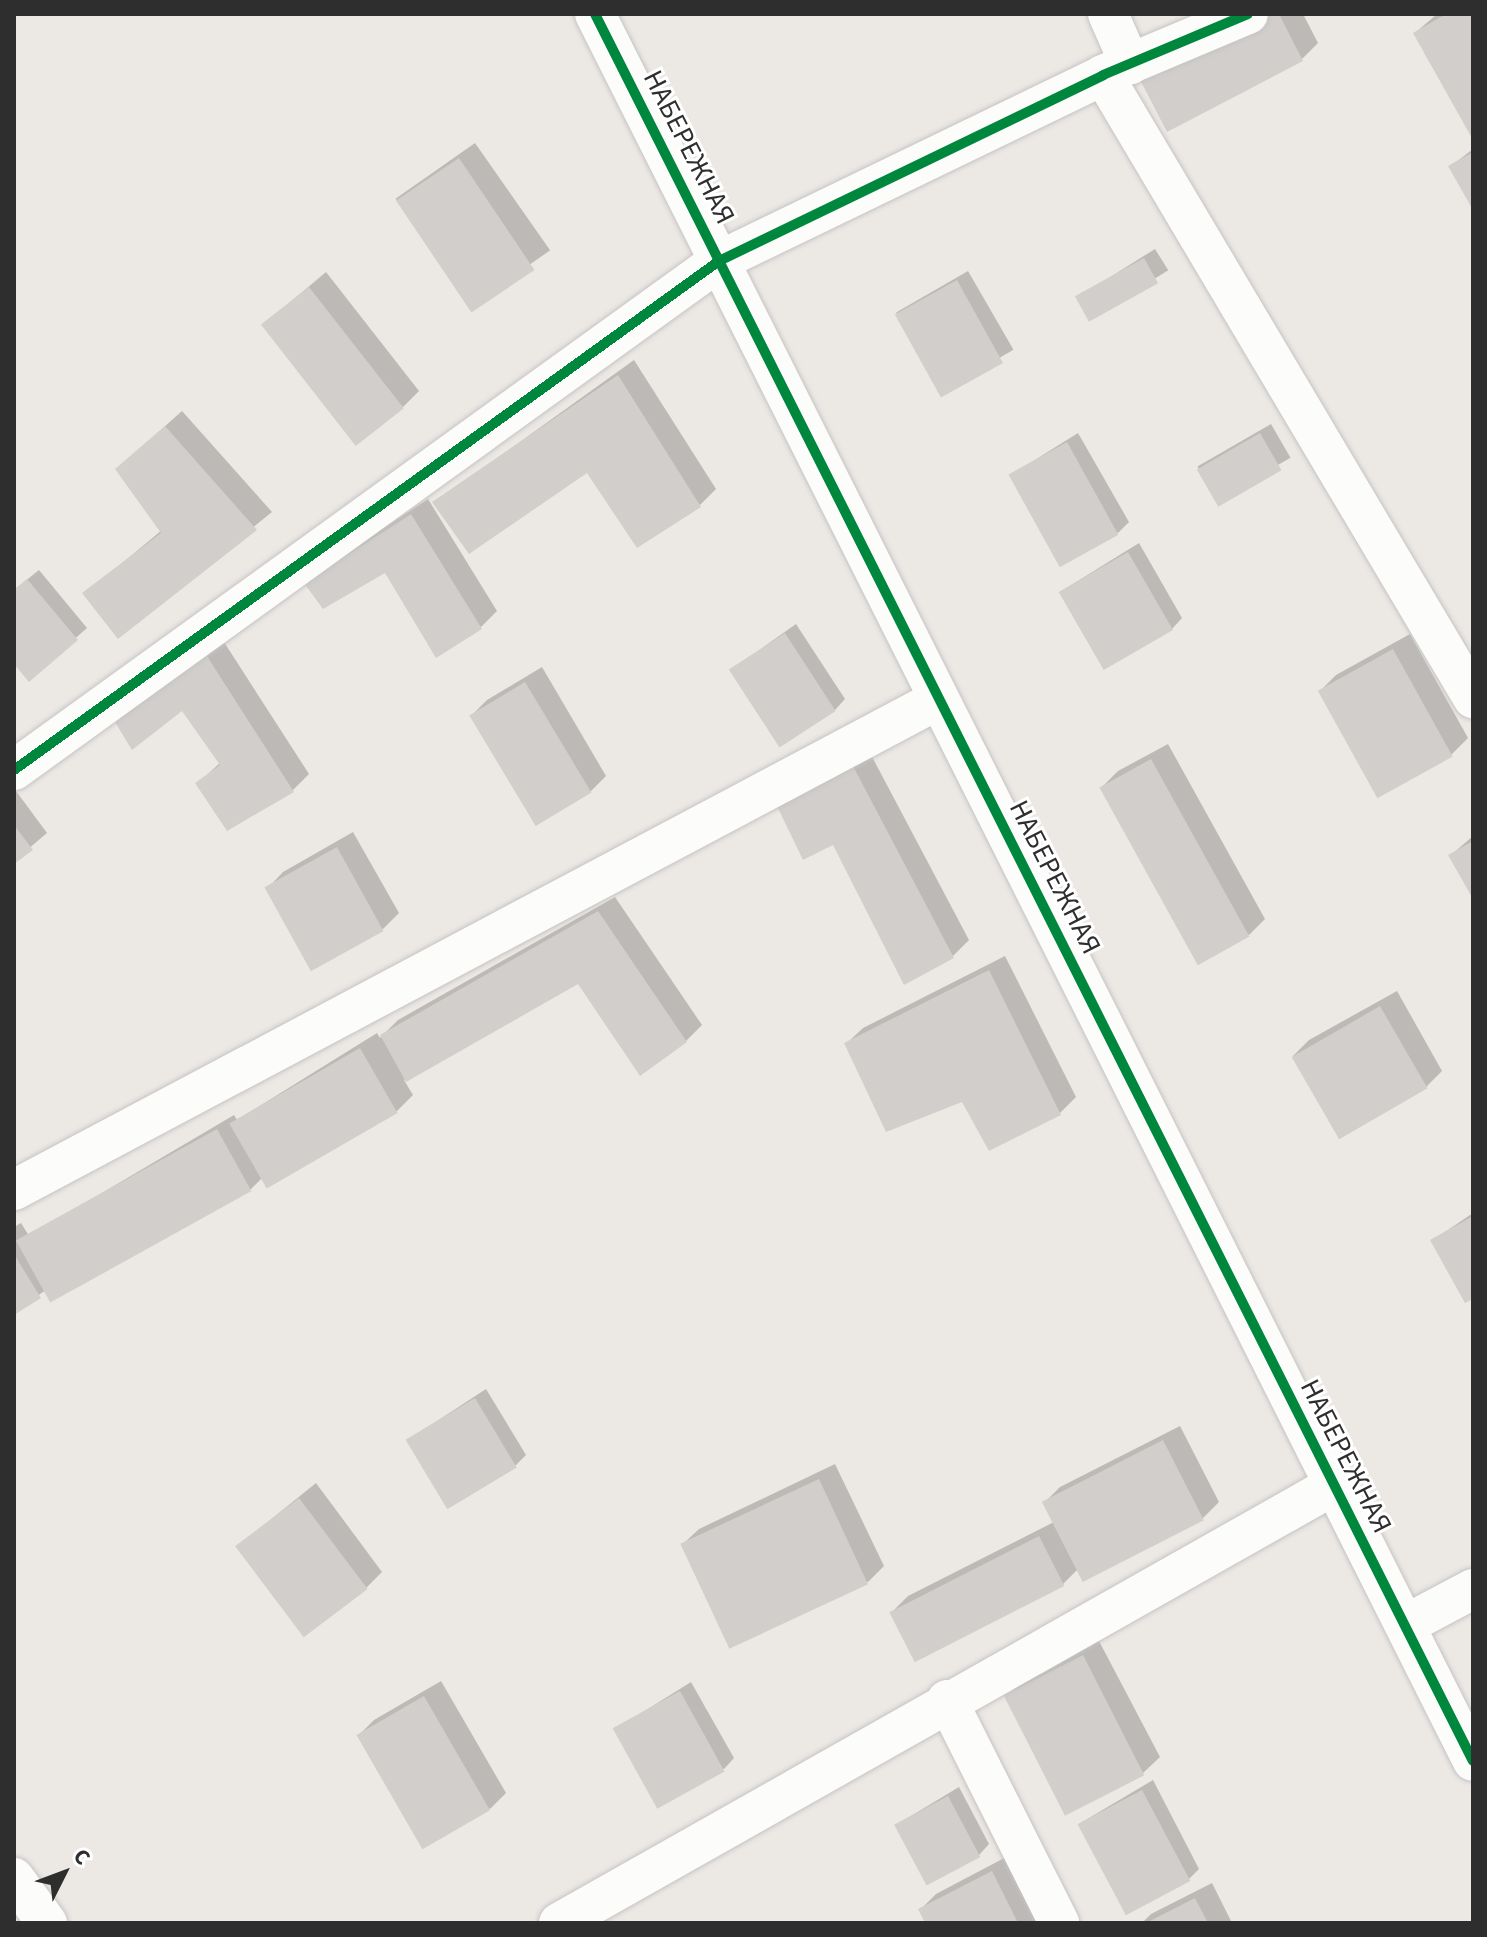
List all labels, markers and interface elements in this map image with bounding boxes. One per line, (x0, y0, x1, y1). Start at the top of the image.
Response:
street label: НАБЕРЕЖНАЯ (636, 64, 742, 230)
street label: НАБЕРЕЖНАЯ (1002, 794, 1108, 960)
street label: НАБЕРЕЖНАЯ (1293, 1373, 1399, 1539)
north arrow (24, 1833, 104, 1913)
text: С (66, 1841, 98, 1872)

